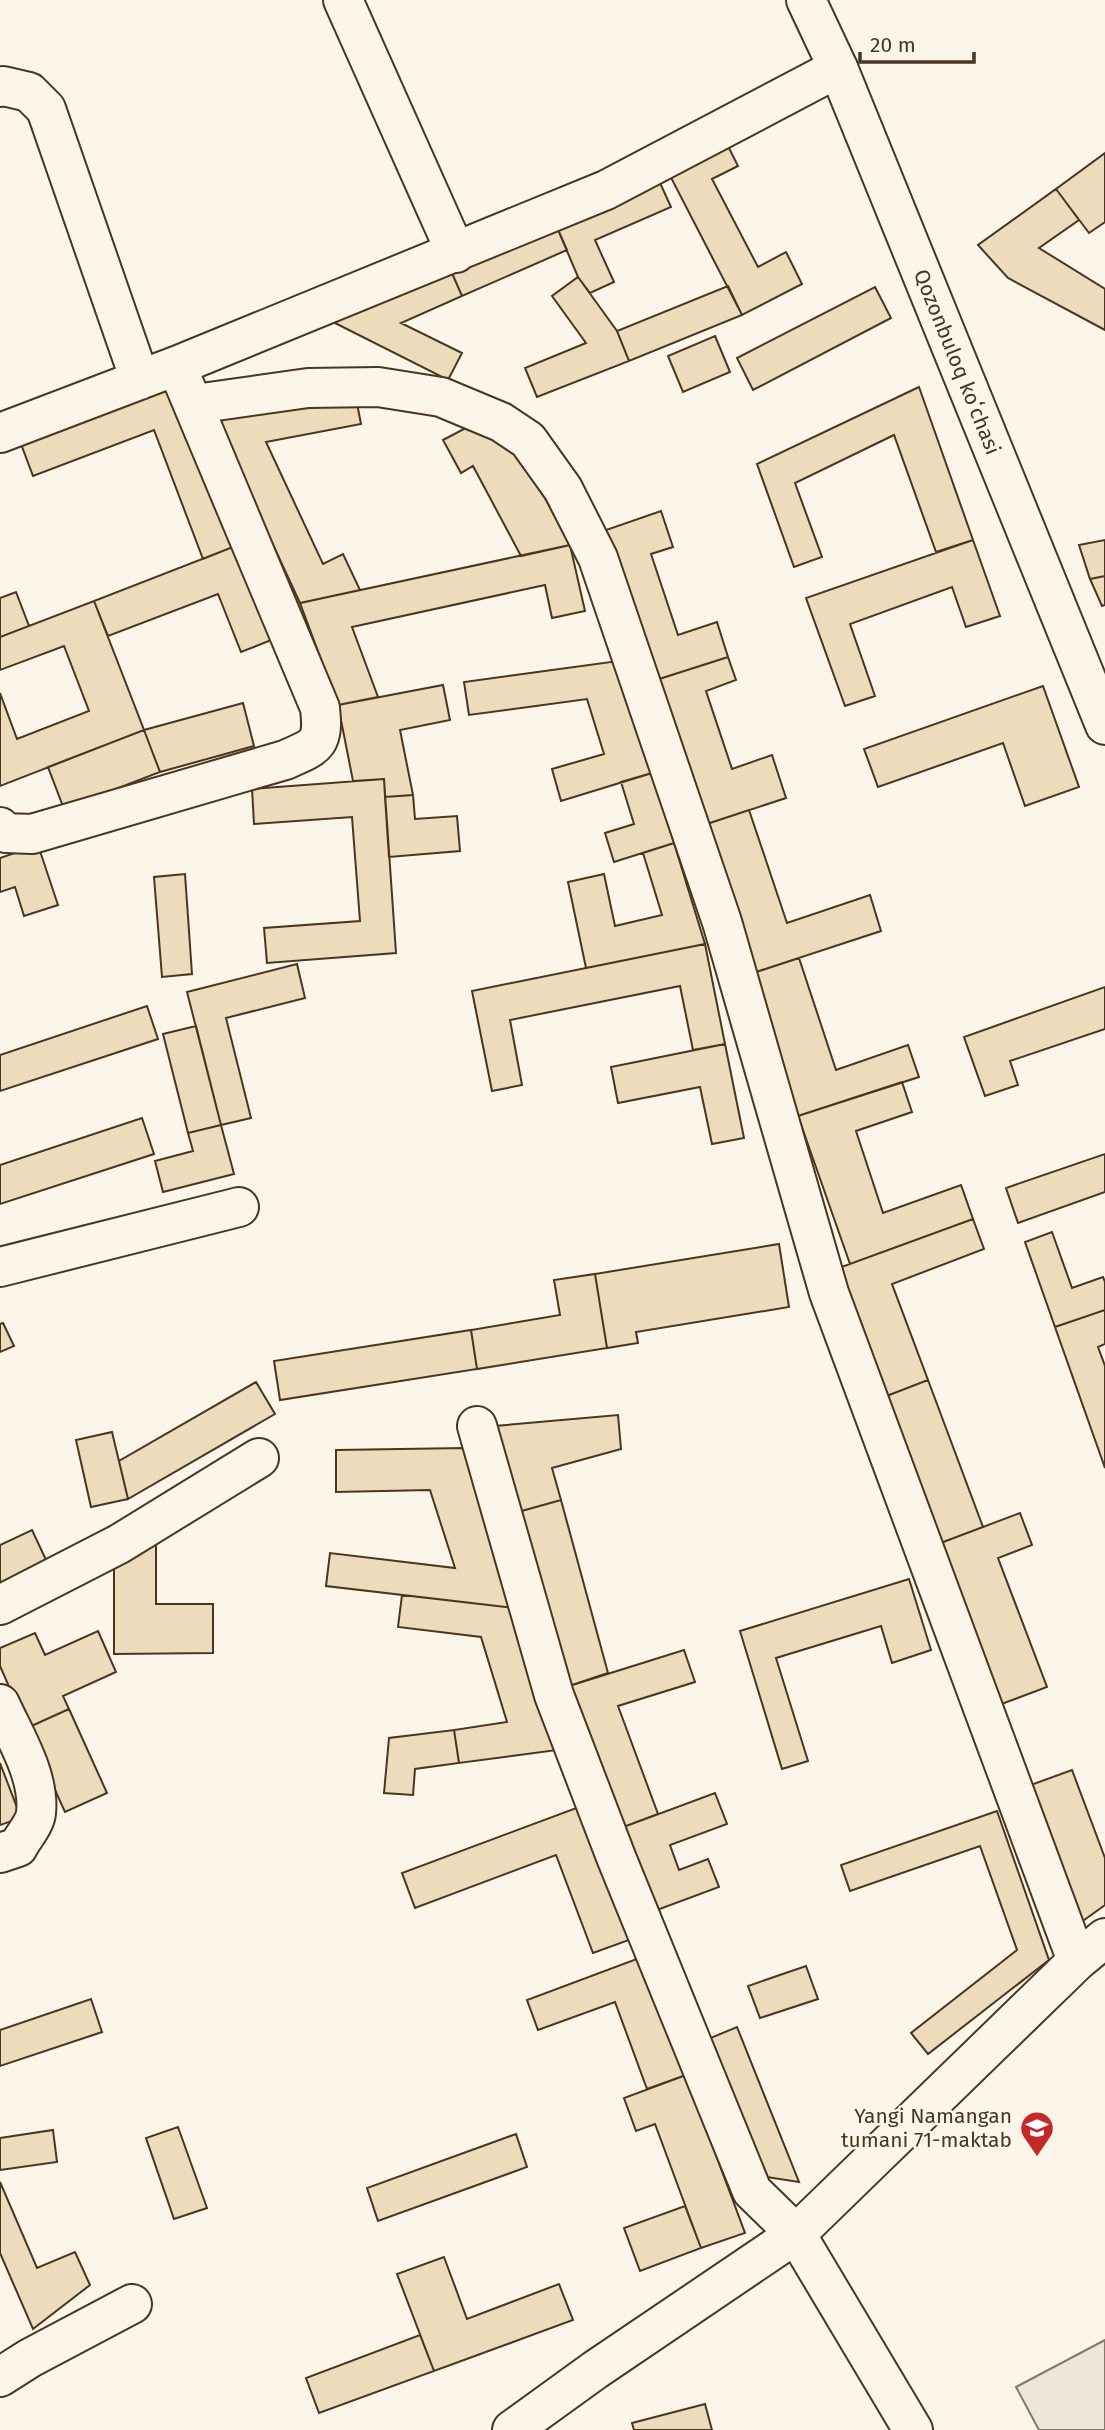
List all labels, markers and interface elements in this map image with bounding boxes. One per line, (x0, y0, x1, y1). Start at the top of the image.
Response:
scale bar (860, 21, 974, 65)
text: 20 m (870, 32, 916, 58)
street label: Qozonbuloq koʻchasi (908, 265, 1006, 459)
place label: Yangi Namangan tumani 71-maktab (841, 2103, 1012, 2153)
school or university icon: Yangi Namangan tumani 71-maktab (1018, 2109, 1056, 2158)

